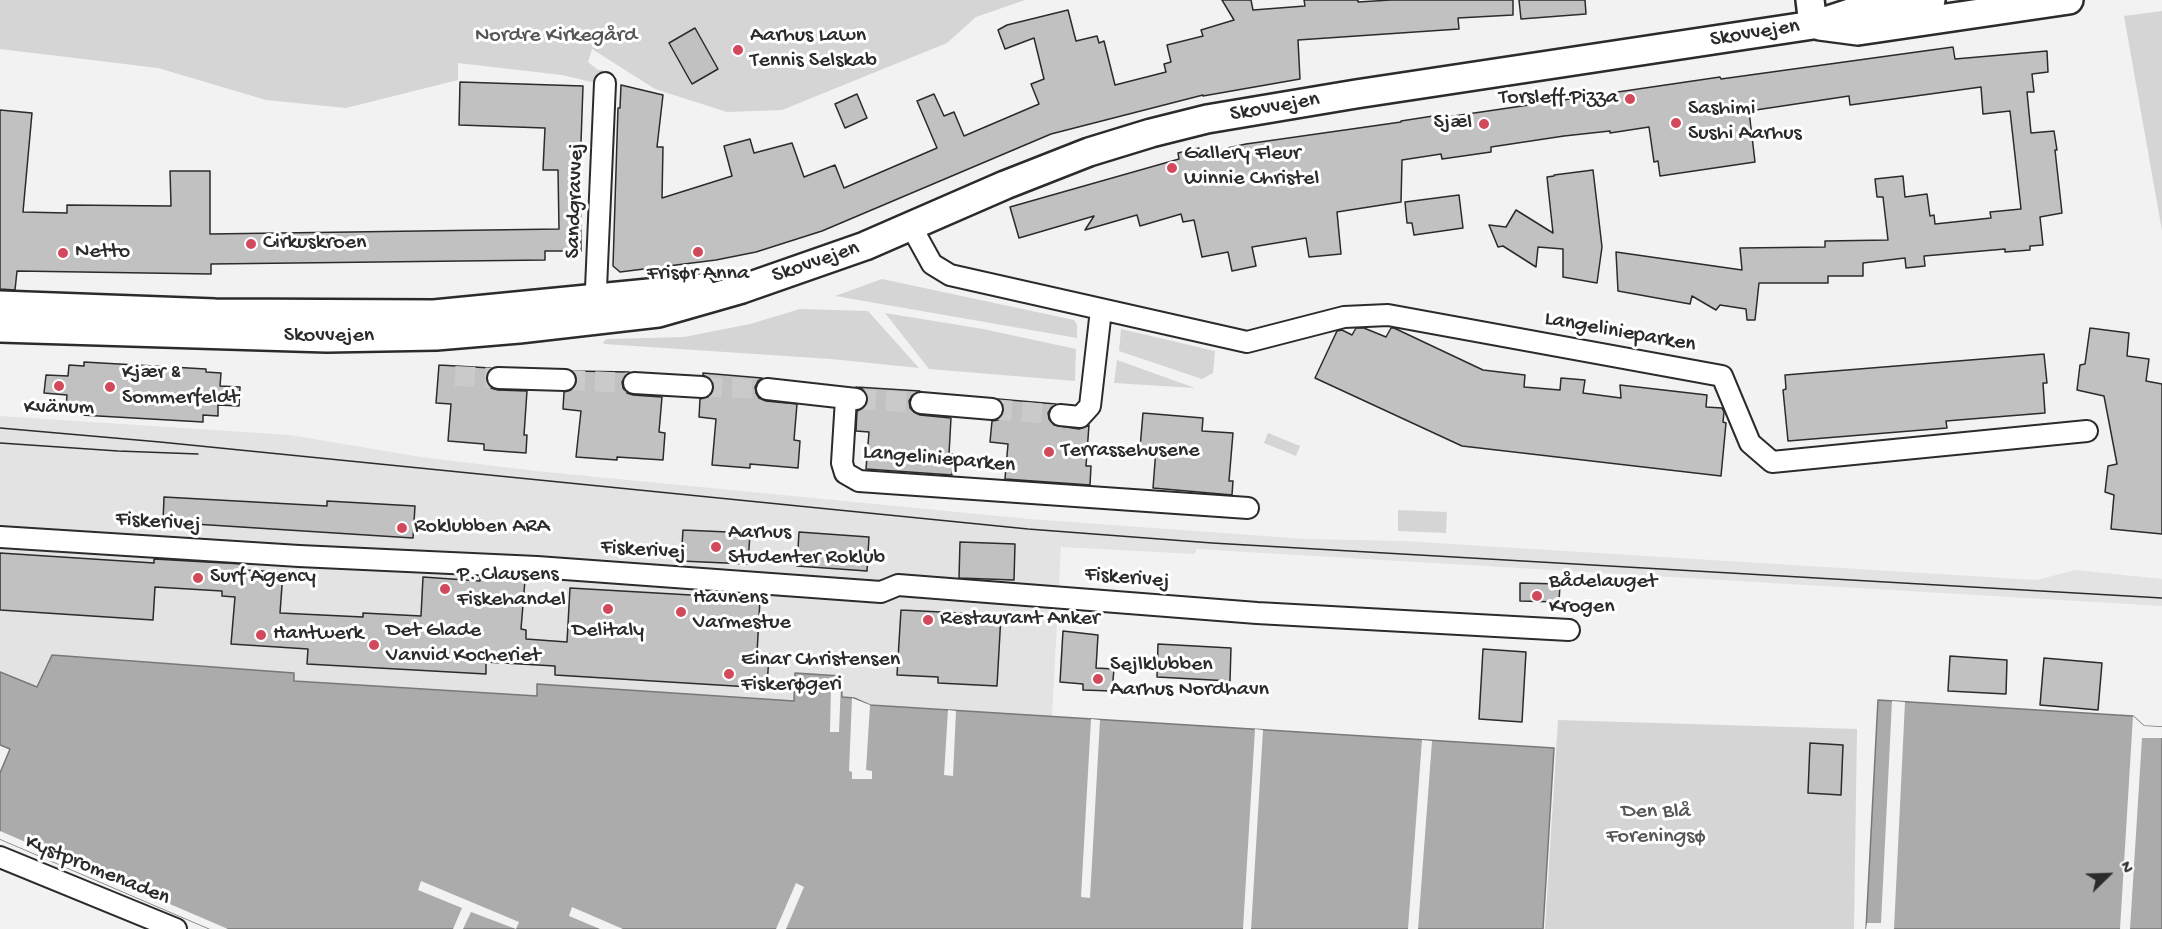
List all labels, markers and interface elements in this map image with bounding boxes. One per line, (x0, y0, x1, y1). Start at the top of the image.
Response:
street label: Skovvejen (1708, 14, 1802, 54)
park label: Nordre Kirkegård (475, 24, 637, 50)
place label: Aarhus Lawn Tennis Selskab (750, 24, 877, 76)
marker: Aarhus Lawn Tennis Selskab (731, 43, 745, 57)
place label: Torsleff Pizza (1499, 86, 1618, 112)
street label: Skovvejen (1228, 87, 1322, 129)
marker: Torsleff Pizza (1623, 92, 1637, 106)
place label: Sashimi Sushi Aarhus (1688, 97, 1802, 148)
place label: Sjæl (1434, 111, 1472, 137)
marker: Sashimi Sushi Aarhus (1669, 116, 1683, 130)
marker: Sjæl (1477, 117, 1491, 131)
place label: Gallery Fleur Winnie Christel (1184, 142, 1319, 194)
street label: Sandgravvej (561, 143, 591, 259)
marker: Gallery Fleur Winnie Christel (1165, 161, 1179, 175)
place label: Cirkuskroen (263, 231, 367, 257)
street label: Skovvejen (769, 236, 863, 290)
marker: Cirkuskroen (244, 237, 258, 251)
place label: Netto (75, 240, 130, 266)
marker: Frisør Anna (691, 245, 705, 259)
marker: Netto (56, 246, 70, 260)
place label: Frisør Anna (647, 262, 749, 288)
street label: Langelinieparken (1542, 307, 1698, 359)
street label: Skovvejen (284, 324, 374, 350)
place label: Kjær & Sommerfeldt (122, 361, 239, 412)
marker: Kvänum (52, 379, 66, 393)
marker: Kjær & Sommerfeldt (103, 380, 117, 394)
place label: Kvänum (24, 396, 94, 422)
place label: Terrassehusene (1061, 439, 1200, 465)
street label: Langelinieparken (862, 440, 1016, 480)
marker: Terrassehusene (1042, 445, 1056, 459)
street label: Fiskerivej (115, 507, 201, 539)
place label: Roklubben ARA (414, 515, 550, 541)
marker: Roklubben ARA (395, 521, 409, 535)
place label: Aarhus Studenter Roklub (728, 521, 885, 572)
street label: Fiskerivej (600, 535, 686, 567)
marker: Aarhus Studenter Roklub (709, 540, 723, 554)
street label: Fiskerivej (1083, 562, 1171, 596)
place label: P. Clausens Fiskehandel (457, 563, 566, 614)
place label: Surf Agency (210, 565, 316, 591)
place label: Bådelauget Krogen (1549, 570, 1657, 622)
marker: Surf Agency (191, 571, 205, 585)
marker: P. Clausens Fiskehandel (438, 582, 452, 596)
place label: Havnens Varmestue (693, 586, 791, 638)
marker: Bådelauget Krogen (1530, 589, 1544, 603)
marker: Delitaly (601, 602, 615, 616)
marker: Havnens Varmestue (674, 605, 688, 619)
place label: Restaurant Anker (940, 607, 1100, 633)
marker: Restaurant Anker (921, 613, 935, 627)
place label: Det Glade Vanvid Kocheriet (386, 619, 541, 670)
place label: Delitaly (572, 619, 644, 645)
place label: Hantwerk (273, 622, 363, 648)
marker: Hantwerk (254, 628, 268, 642)
marker: Det Glade Vanvid Kocheriet (367, 638, 381, 652)
place label: Einar Christensen Fiskerøgeri (741, 648, 900, 700)
place label: Sejlklubben Aarhus Nordhavn (1110, 653, 1269, 704)
marker: Einar Christensen Fiskerøgeri (722, 667, 736, 681)
marker: Sejlklubben Aarhus Nordhavn (1091, 672, 1105, 686)
park label: Den Blå Foreningsø (1606, 800, 1706, 852)
street label: Kystpromenaden (20, 830, 174, 912)
north arrow (2078, 845, 2138, 905)
text: N (2114, 859, 2136, 876)

